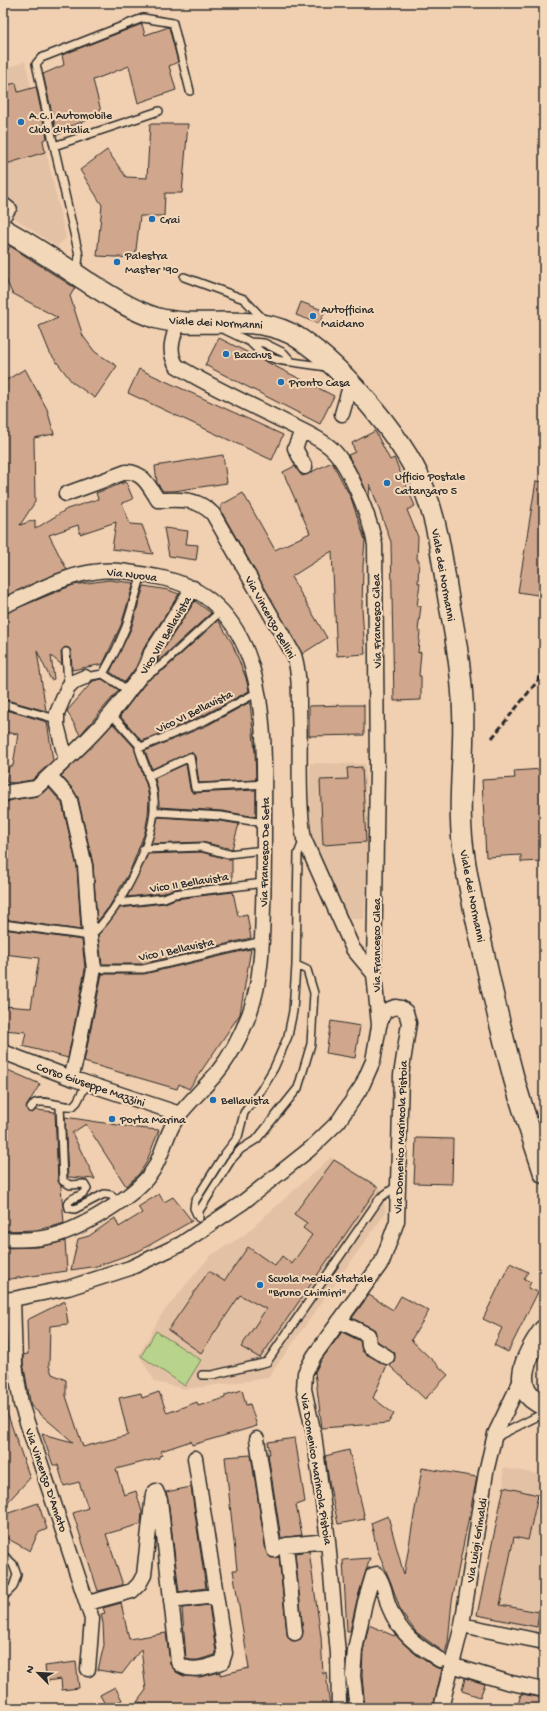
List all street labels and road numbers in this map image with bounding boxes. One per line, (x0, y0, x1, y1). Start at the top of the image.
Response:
street label: Viale dei Normanni (168, 315, 263, 333)
street label: Viale dei Normanni (427, 527, 457, 623)
street label: Via Nuova (105, 566, 158, 586)
street label: Via Vincenzo Bellini (240, 573, 298, 662)
street label: Via Francesco Cilea (370, 574, 386, 669)
street label: Vico VIII Bellavista (137, 594, 196, 679)
street label: Vico VI Bellavista (154, 688, 236, 738)
street label: Via Francesco De Seta (258, 797, 274, 908)
street label: Viale dei Normanni (455, 848, 487, 944)
street label: Vico II Bellavista (148, 871, 230, 897)
street label: Via Francesco Cilea (371, 898, 385, 993)
street label: Vico I Bellavista (137, 936, 216, 966)
street label: Via Domenico Marincola Pistoia (392, 1060, 412, 1215)
street label: Corso Giuseppe Mazzini (34, 1061, 147, 1111)
street label: Via Domenico Marincola Pistoia (296, 1392, 334, 1546)
street label: Via Vincenzo D'Amato (21, 1426, 69, 1534)
street label: Via Luigi Grimaldi (464, 1497, 492, 1585)

